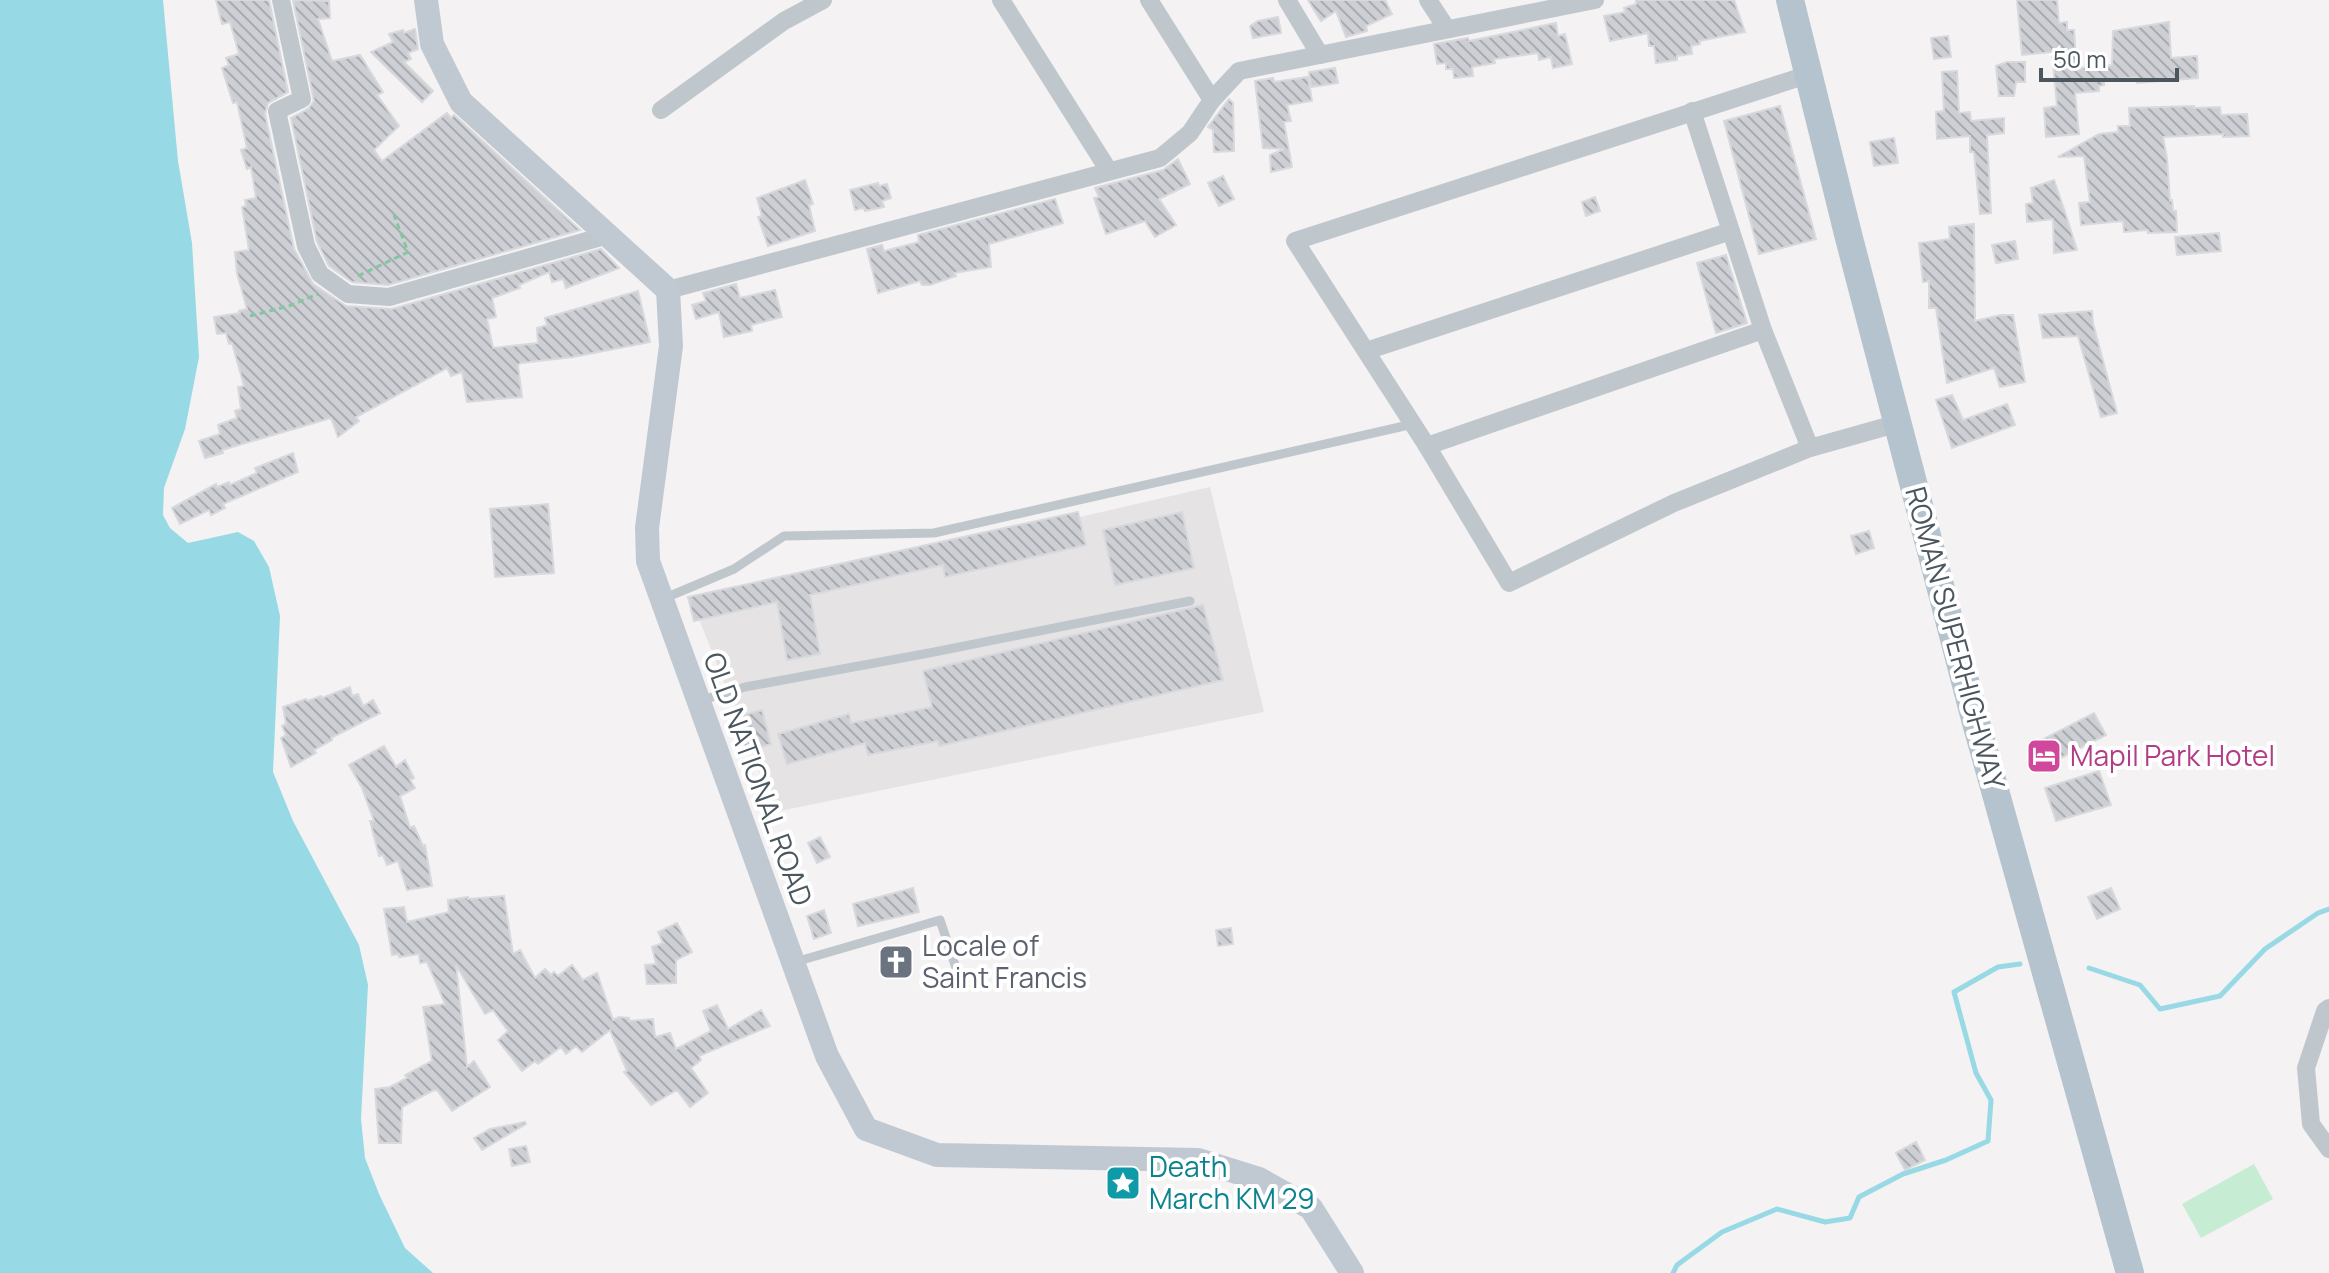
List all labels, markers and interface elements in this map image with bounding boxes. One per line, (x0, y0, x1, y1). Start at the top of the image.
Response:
scale bar (2041, 32, 2177, 82)
text: 50 m (2053, 42, 2107, 75)
street label: ROMAN SUPERHIGHWAY (1897, 482, 2015, 794)
street label: OLD NATIONAL ROAD (695, 647, 822, 911)
place label: Mapil Park Hotel (2070, 736, 2275, 774)
hotel icon: Mapil Park Hotel (2025, 737, 2063, 775)
place label: Locale of Saint Francis (922, 926, 1087, 996)
church icon: Locale of Saint Francis (877, 943, 915, 981)
place label: Death March KM 29 (1149, 1147, 1315, 1217)
place icon: Death March KM 29 (1104, 1164, 1142, 1202)

